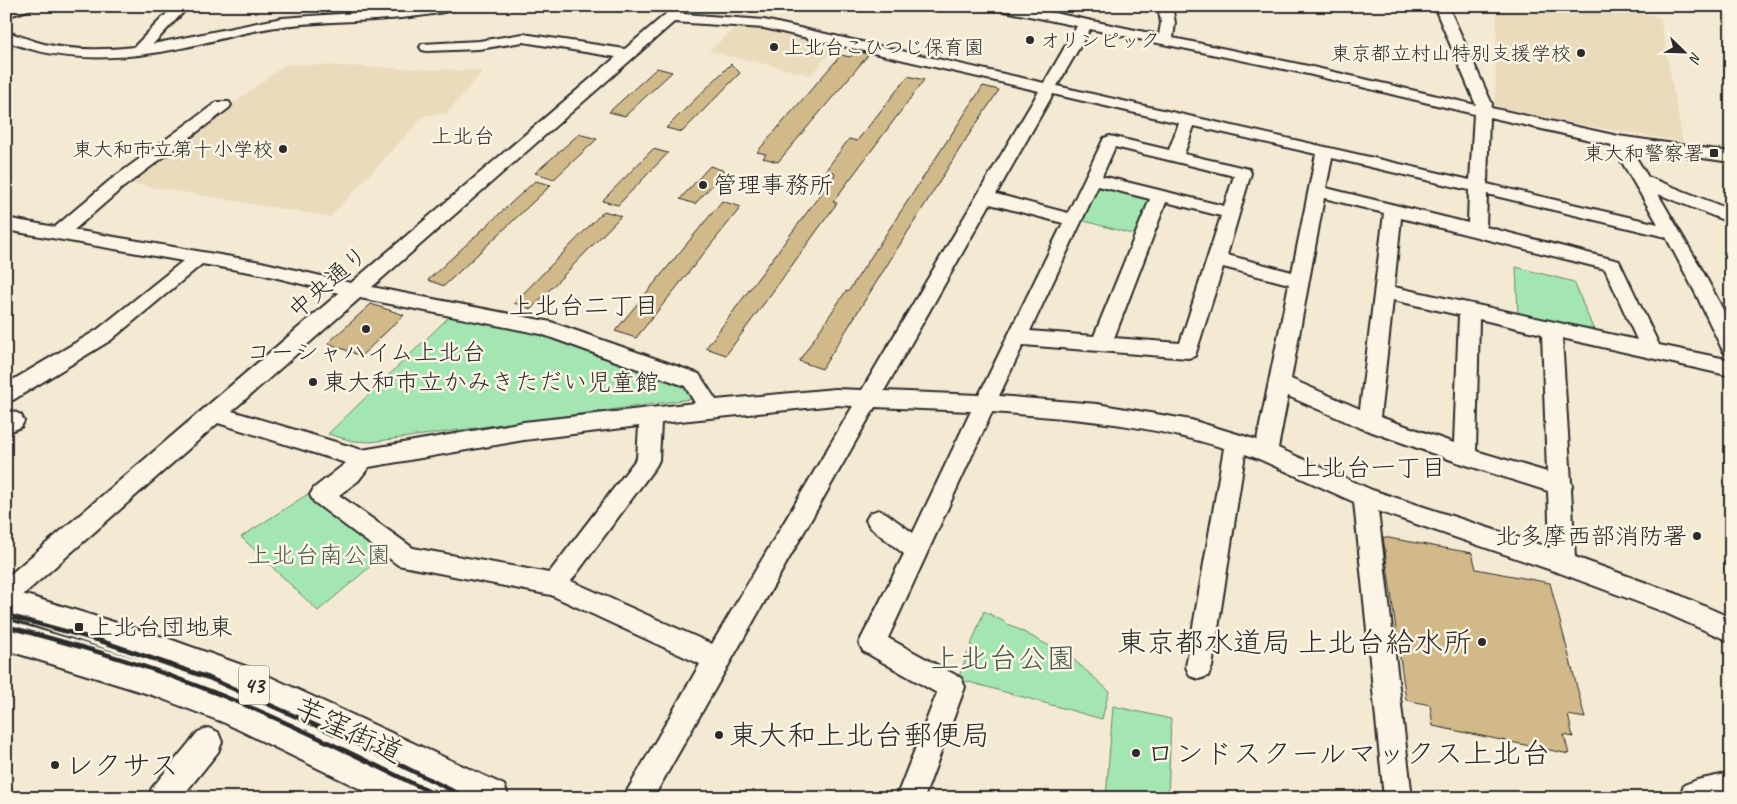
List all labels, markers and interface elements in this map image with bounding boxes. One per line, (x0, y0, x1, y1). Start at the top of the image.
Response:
place label: オリンピック (1040, 28, 1160, 53)
north arrow (1660, 28, 1710, 78)
marker: オリンピック (1024, 34, 1036, 46)
place label: 上北台こひつじ保育園 (784, 35, 984, 60)
marker: 上北台こひつじ保育園 (768, 41, 780, 53)
place label: 東京都立村山特別支援学校 (1331, 41, 1571, 66)
marker: 東京都立村山特別支援学校 (1575, 47, 1587, 59)
text: N (1685, 50, 1705, 66)
district label: 上北台 (432, 123, 495, 149)
place label: 東大和市立第十小学校 (73, 137, 273, 162)
place label: 東大和警察署 (1584, 141, 1704, 166)
marker: 東大和市立第十小学校 (277, 143, 289, 155)
marker: 東大和警察署 (1708, 147, 1720, 159)
place label: 管理事務所 (713, 170, 833, 200)
marker: 管理事務所 (697, 179, 709, 191)
street label: 中央通り (282, 239, 374, 325)
district label: 上北台二丁目 (509, 290, 659, 322)
marker: コーシャハイム上北台 (360, 323, 372, 335)
place label: コーシャハイム上北台 (246, 337, 486, 367)
place label: 東大和市立かみきただい児童館 (323, 367, 659, 397)
marker: 東大和市立かみきただい児童館 (307, 376, 319, 388)
district label: 上北台一丁目 (1296, 452, 1446, 484)
place label: 北多摩西部消防署 (1495, 521, 1687, 551)
marker: 北多摩西部消防署 (1691, 530, 1703, 542)
park label: 上北台南公園 (247, 540, 391, 570)
place label: 上北台団地東 (89, 612, 233, 642)
marker: 上北台団地東 (73, 621, 85, 633)
place label: 東京都水道局 上北台給水所 (1117, 624, 1472, 661)
marker: 東京都水道局 上北台給水所 (1476, 636, 1488, 648)
park label: 上北台公園 (930, 640, 1076, 677)
road number: 43 (239, 666, 269, 704)
street label: 芋窪街道 (288, 689, 409, 772)
place label: 東大和上北台郵便局 (729, 717, 990, 754)
marker: 東大和上北台郵便局 (713, 729, 725, 741)
place label: ロンドスクールマックス上北台 (1146, 735, 1550, 772)
place label: レクサス (65, 747, 179, 784)
marker: ロンドスクールマックス上北台 (1130, 747, 1142, 759)
marker: レクサス (49, 759, 61, 771)

